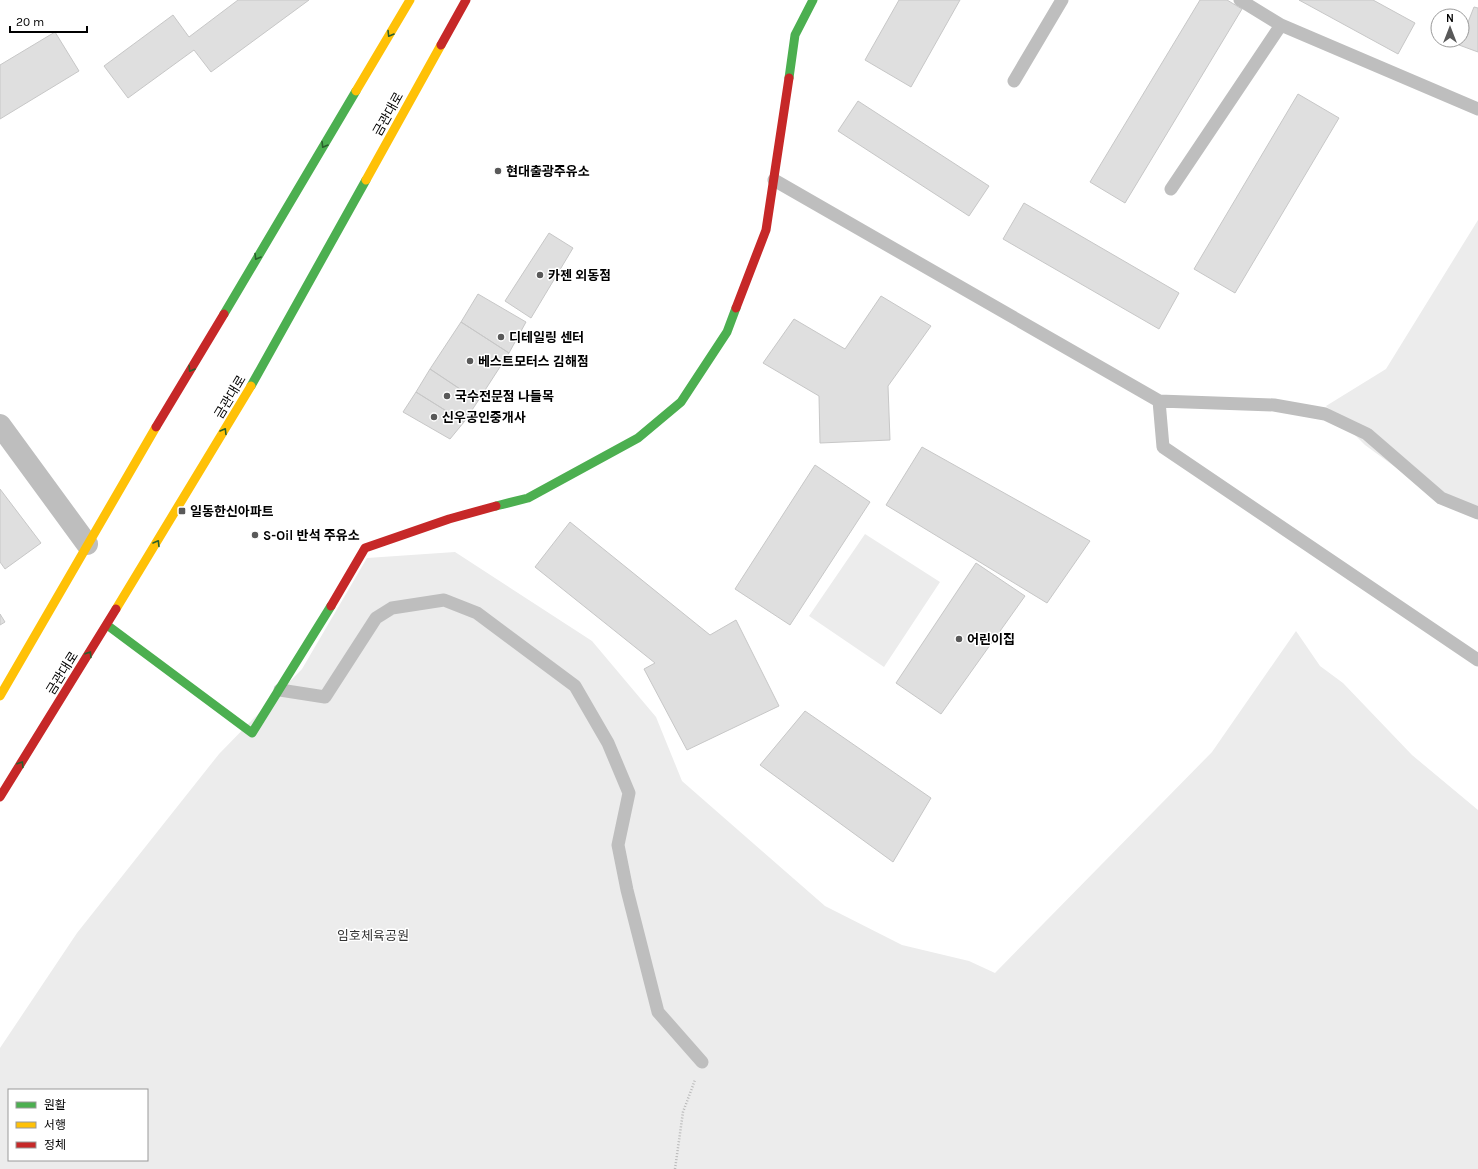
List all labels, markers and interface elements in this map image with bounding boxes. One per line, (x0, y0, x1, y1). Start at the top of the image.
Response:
scale bar (10, 8, 87, 34)
north arrow (1430, 8, 1470, 48)
text: N (1446, 12, 1454, 25)
text: 20 m (16, 15, 44, 29)
one-way arrow (387, 30, 394, 37)
street label: 금관대로 (370, 89, 406, 139)
one-way arrow (321, 141, 328, 148)
place label: 현대출광주유소 (506, 164, 590, 179)
marker: 현대출광주유소 (493, 166, 503, 176)
one-way arrow (255, 253, 262, 260)
place label: 카젠 외동점 (548, 268, 611, 283)
marker: 카젠 외동점 (535, 270, 545, 280)
place label: 디테일링 센터 (509, 330, 584, 345)
marker: 디테일링 센터 (496, 332, 506, 342)
place label: 베스트모터스 김해점 (478, 354, 589, 369)
marker: 베스트모터스 김해점 (465, 356, 475, 366)
one-way arrow (189, 365, 196, 372)
street label: 금관대로 (211, 373, 249, 421)
place label: 국수전문점 나들목 (455, 389, 554, 404)
marker: 국수전문점 나들목 (442, 391, 452, 401)
place label: 신우공인중개사 (442, 410, 526, 425)
marker: 신우공인중개사 (429, 412, 439, 422)
one-way arrow (219, 428, 226, 435)
place label: 일동한신아파트 (190, 504, 274, 519)
marker: 일동한신아파트 (177, 506, 187, 516)
place label: S-Oil 반석 주유소 (263, 528, 360, 543)
marker: S-Oil 반석 주유소 (250, 530, 260, 540)
one-way arrow (152, 540, 159, 547)
place label: 어린이집 (967, 632, 1015, 647)
marker: 어린이집 (954, 634, 964, 644)
street label: 금관대로 (43, 649, 81, 697)
one-way arrow (85, 651, 92, 658)
one-way arrow (16, 761, 23, 768)
park label: 임호체육공원 (337, 928, 409, 943)
legend (8, 1089, 148, 1161)
text: 원활 (44, 1098, 66, 1112)
text: 서행 (44, 1118, 66, 1132)
text: 정체 (44, 1138, 66, 1152)

